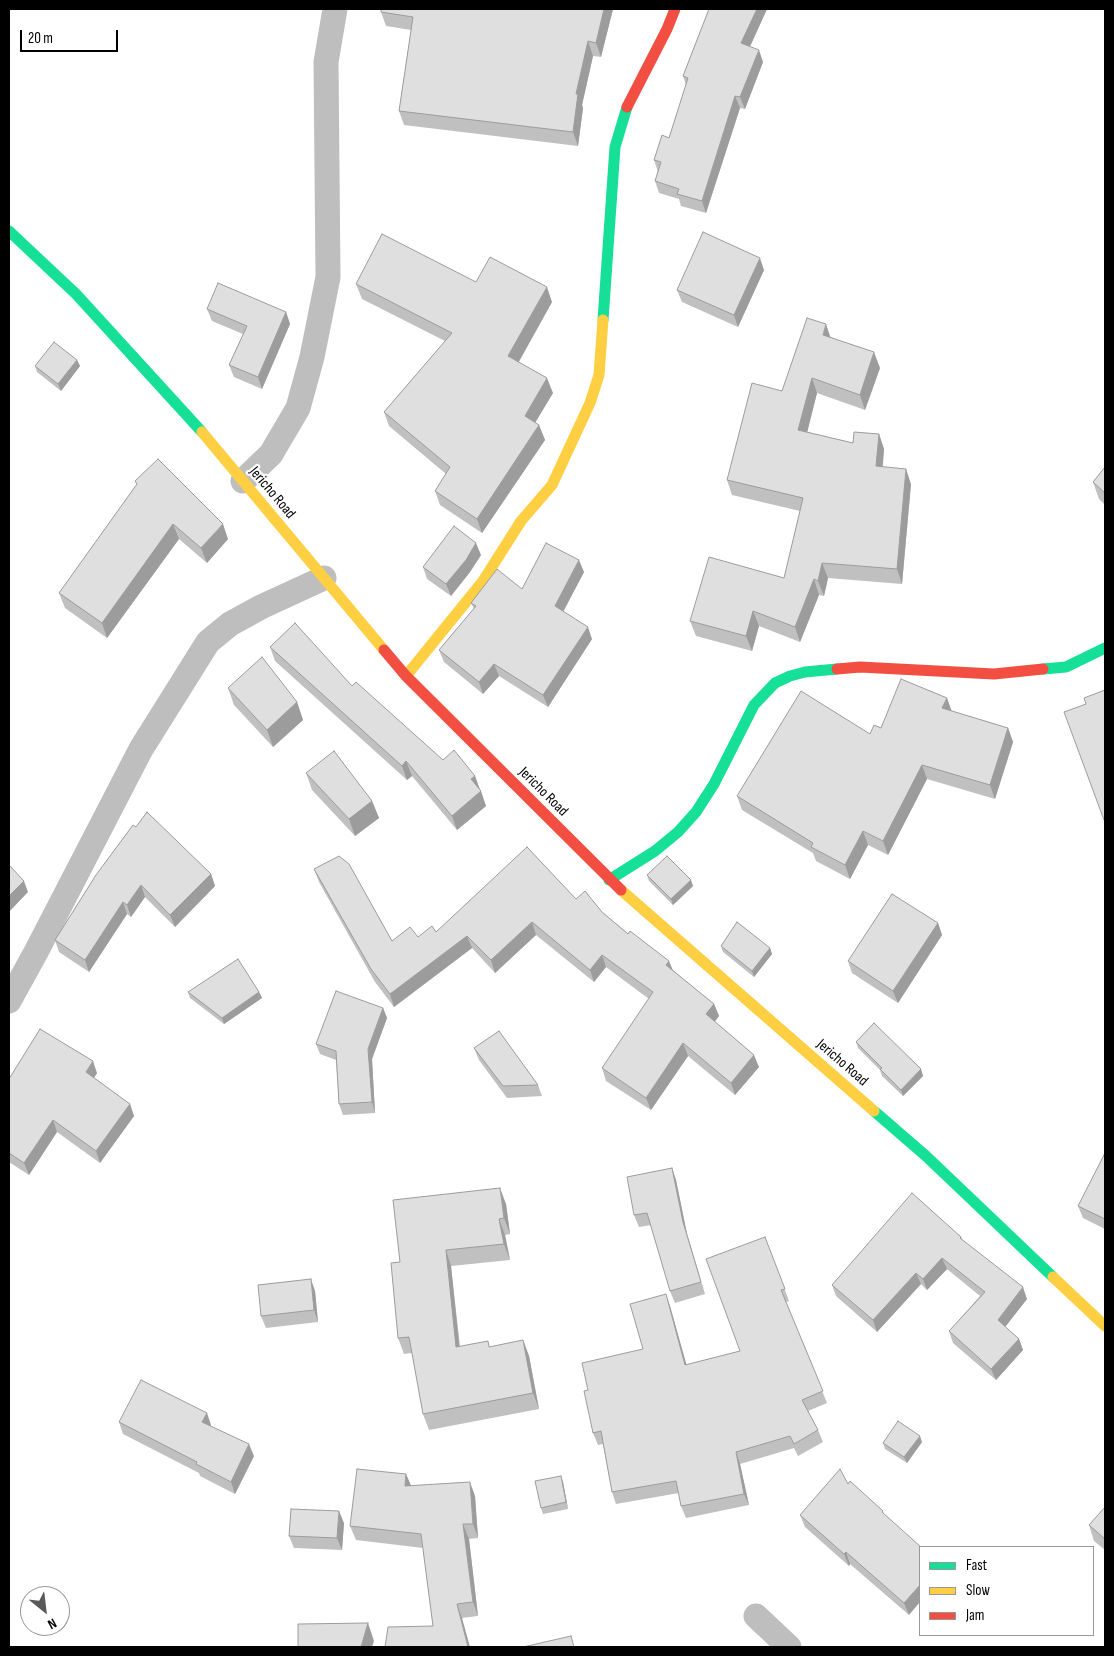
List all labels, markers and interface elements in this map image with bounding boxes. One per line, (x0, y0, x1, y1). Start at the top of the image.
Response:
scale bar (22, 20, 120, 52)
text: 20 m (28, 29, 53, 48)
street label: Jericho Road (245, 463, 299, 523)
street label: Jericho Road (515, 764, 571, 820)
street label: Jericho Road (813, 1036, 871, 1090)
legend (919, 1546, 1094, 1636)
text: Fast (966, 1556, 987, 1575)
text: Slow (966, 1581, 990, 1600)
north arrow (20, 1586, 70, 1636)
text: Jam (966, 1606, 984, 1625)
text: N (45, 1614, 59, 1633)

